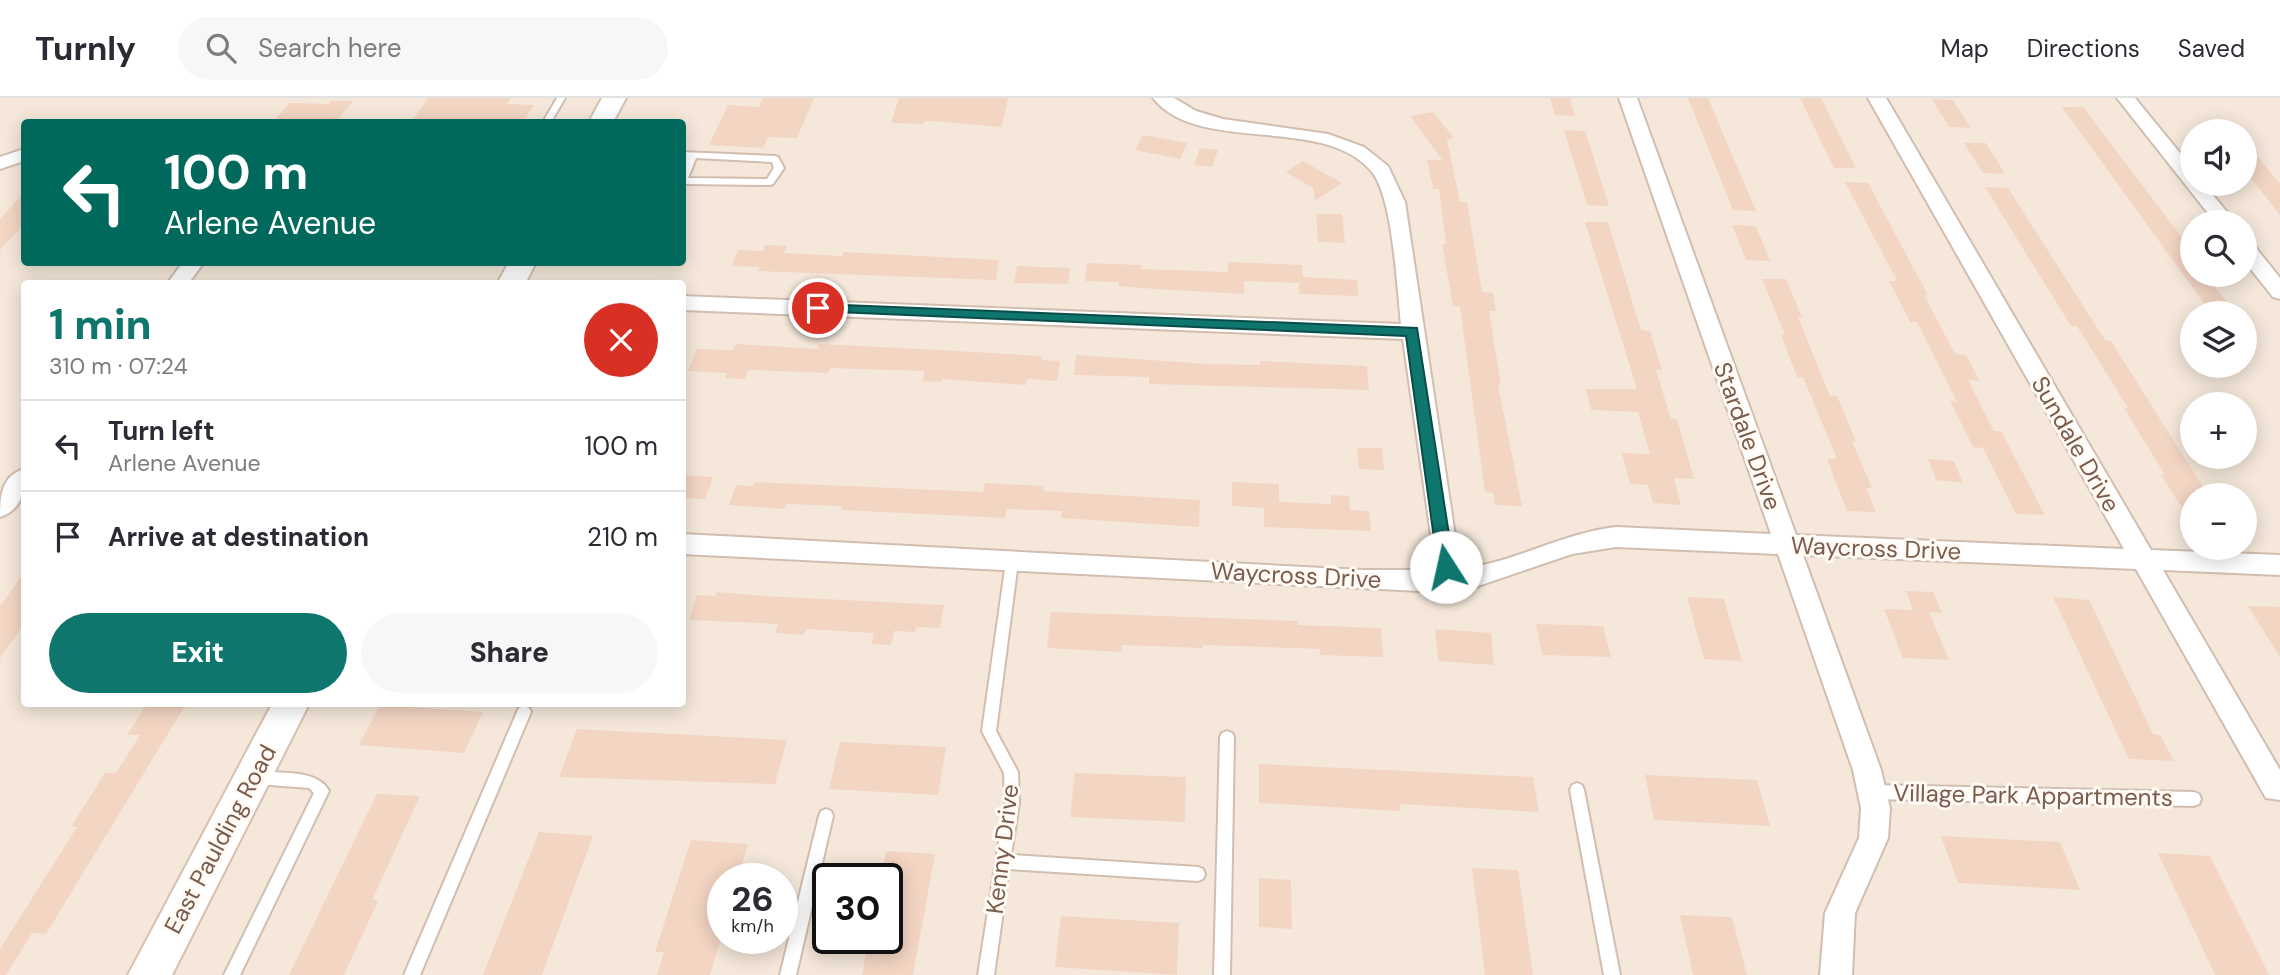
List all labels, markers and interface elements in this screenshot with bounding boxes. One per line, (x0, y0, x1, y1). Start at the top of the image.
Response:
search box (178, 17, 668, 80)
text: Turnly (35, 27, 136, 70)
icon: search (202, 29, 240, 67)
text: Search here (258, 31, 401, 65)
text: Map (1941, 33, 1989, 64)
text: Directions (2027, 33, 2140, 64)
text: Saved (2178, 33, 2245, 64)
map controls (2180, 119, 2257, 560)
button: sound (2180, 119, 2257, 196)
text: 100 m (164, 140, 308, 204)
icon: left (49, 147, 140, 238)
text: Arlene Avenue (164, 202, 376, 244)
button: search (2180, 210, 2257, 287)
pin (788, 278, 848, 338)
icon: arrive (799, 289, 837, 327)
text: 1 min (49, 297, 152, 352)
button: layers (2180, 301, 2257, 378)
button: close (584, 303, 658, 377)
text: 310 m · 07:24 (49, 351, 188, 381)
street label: Stardale Drive (1707, 358, 1789, 514)
street label: Sundale Drive (2025, 371, 2127, 517)
button: + (2180, 392, 2257, 469)
text: Turn left (108, 414, 215, 448)
icon: left (49, 427, 87, 465)
text: 100 m (584, 429, 658, 463)
text: Arlene Avenue (108, 448, 261, 478)
button: − (2180, 483, 2257, 560)
icon: arrive (49, 518, 87, 556)
text: Arrive at destination (108, 520, 369, 554)
text: 210 m (587, 520, 658, 554)
position arrow (1409, 530, 1483, 604)
street label: Waycross Drive (1790, 530, 1962, 566)
street label: Waycross Drive (1210, 555, 1382, 595)
button: Exit (49, 613, 347, 693)
button: Share (361, 613, 658, 693)
street label: East Paulding Road (157, 739, 283, 939)
street label: Village Park Appartments (1893, 777, 2173, 813)
street label: Kenny Drive (979, 782, 1025, 916)
speed limit sign: 30 (812, 863, 903, 954)
text: 26 (731, 876, 774, 922)
text: km/h (731, 914, 774, 938)

